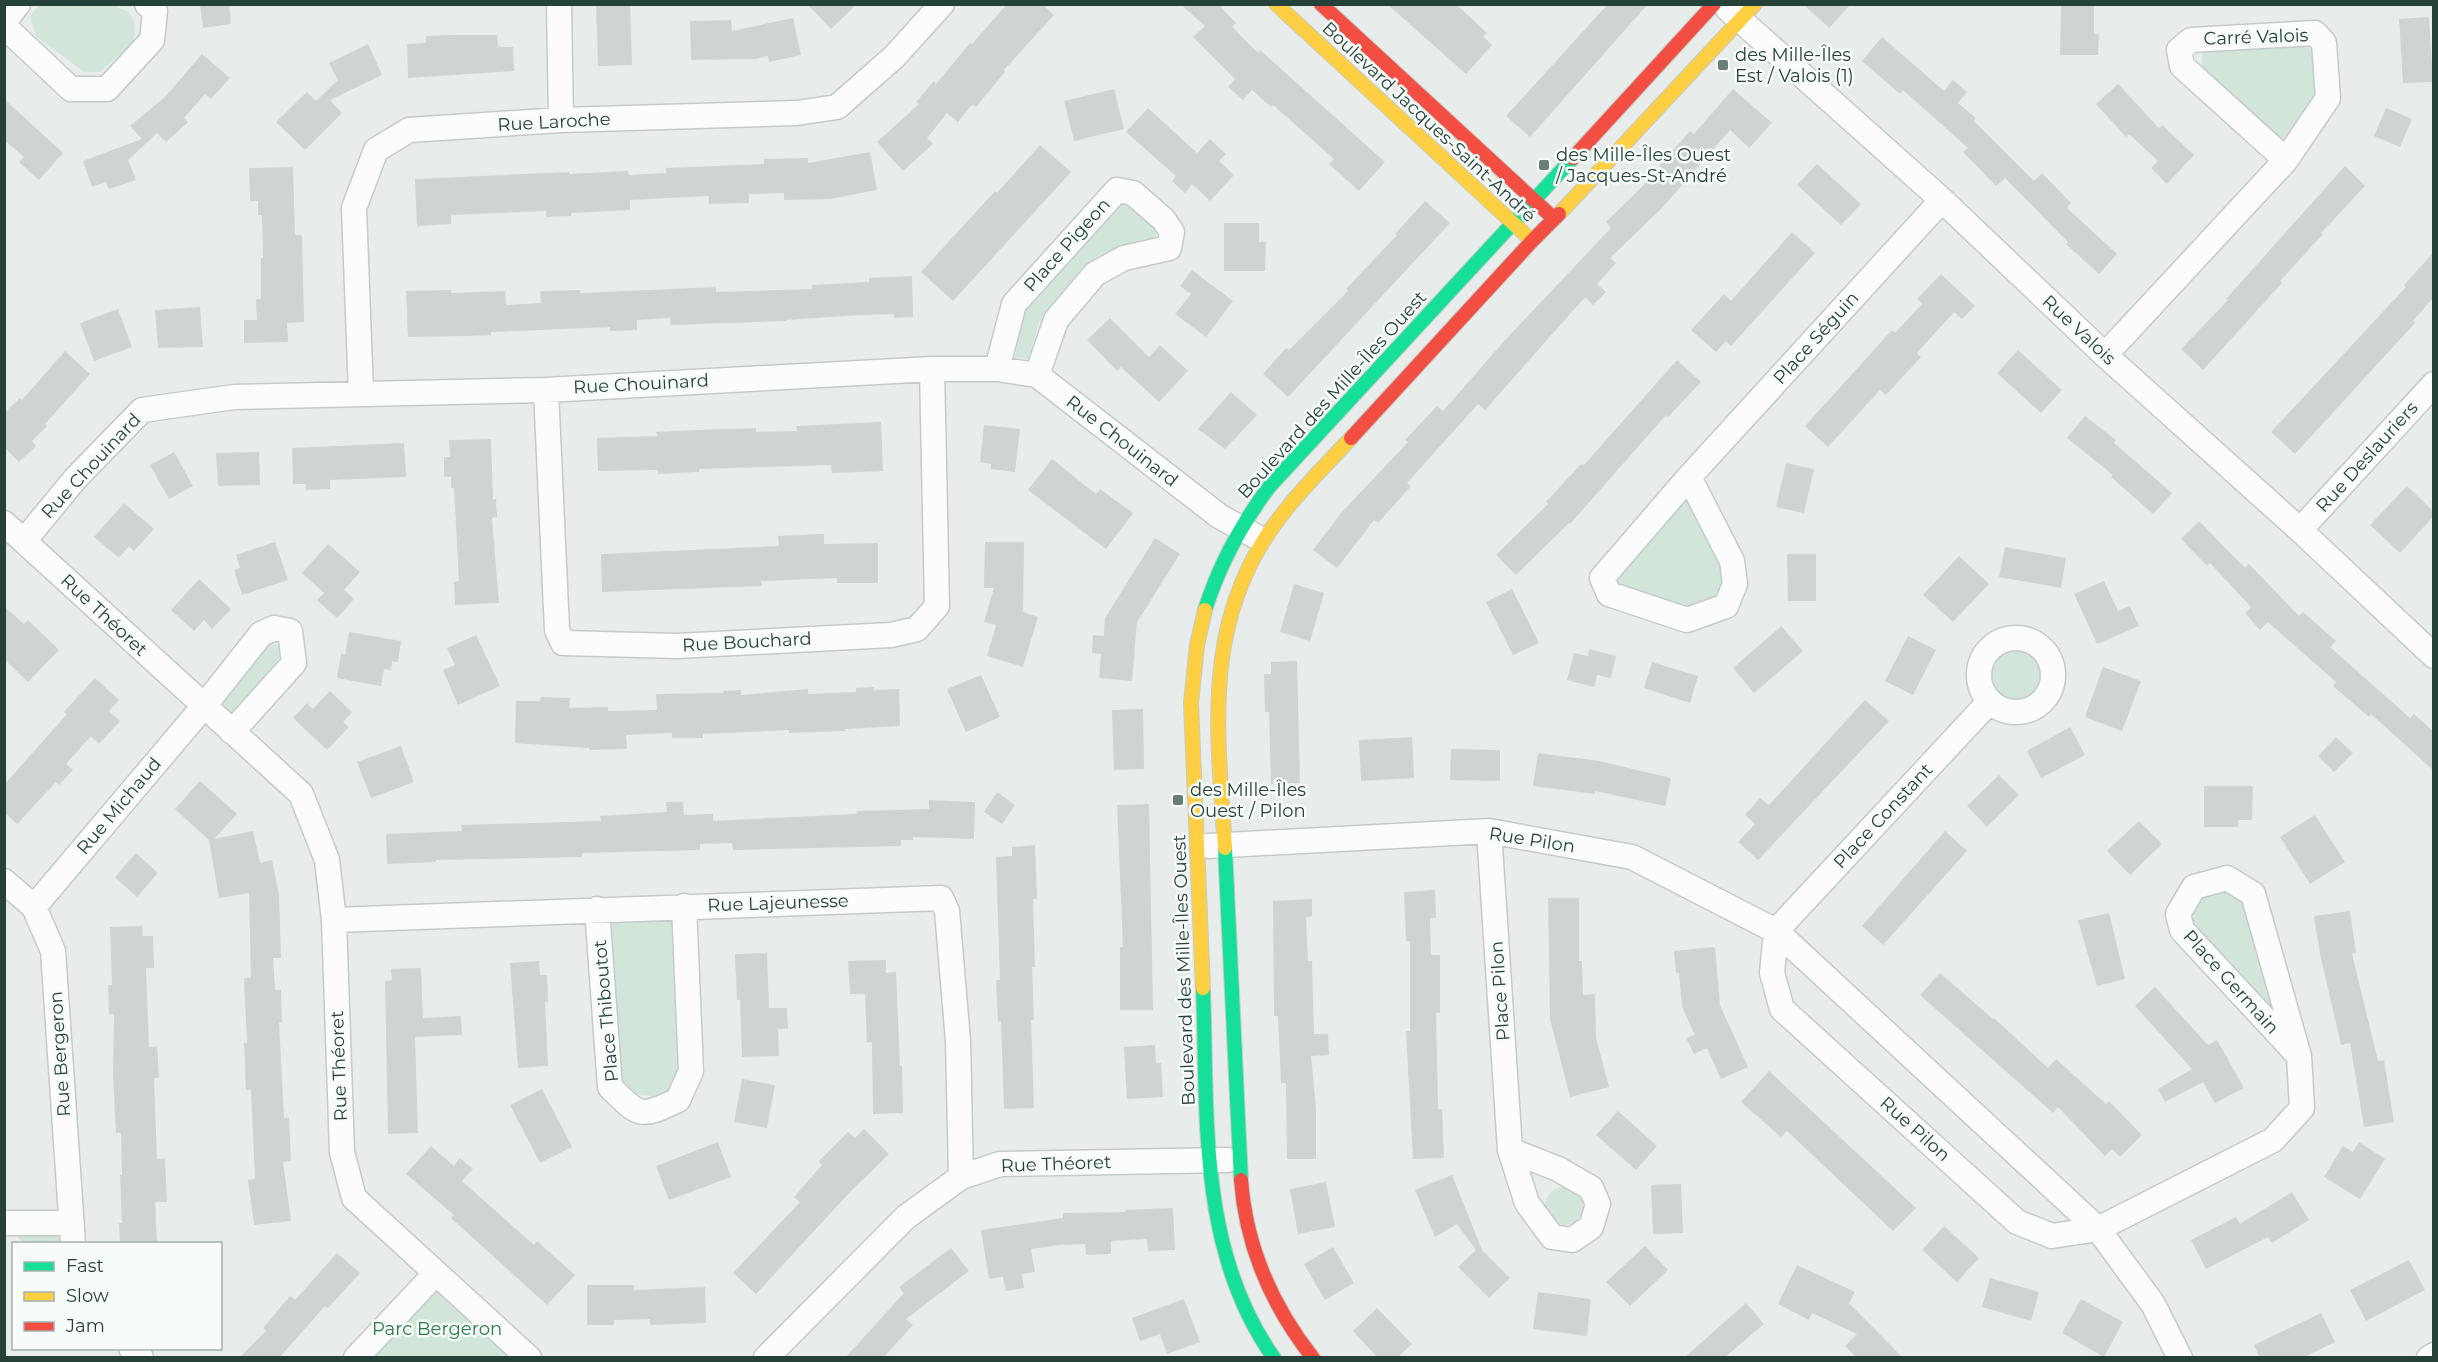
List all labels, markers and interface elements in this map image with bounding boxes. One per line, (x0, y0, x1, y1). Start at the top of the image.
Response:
street label: Boulevard Jacques-Saint-André (1318, 17, 1540, 227)
street label: Carré Valois (2203, 24, 2309, 50)
place label: des Mille-Îles Est / Valois (1) (1735, 44, 1854, 87)
marker: des Mille-Îles Est / Valois (1) (1716, 58, 1730, 72)
street label: Rue Laroche (497, 108, 611, 136)
place label: des Mille-Îles Ouest / Jacques-St-André (1555, 144, 1731, 187)
marker: des Mille-Îles Ouest / Jacques-St-André (1537, 158, 1551, 172)
street label: Place Pigeon (1019, 194, 1115, 296)
street label: Boulevard des Mille-Îles Ouest (1233, 287, 1431, 503)
street label: Place Séguin (1769, 287, 1863, 389)
street label: Rue Valois (2038, 290, 2121, 370)
street label: Rue Chouinard (573, 369, 709, 399)
street label: Rue Chouinard (1062, 391, 1182, 491)
street label: Rue Deslauriers (2311, 397, 2423, 517)
street label: Rue Chouinard (37, 409, 145, 523)
street label: Rue Théoret (56, 569, 152, 661)
street label: Rue Bouchard (682, 628, 812, 656)
street label: Rue Michaud (72, 753, 166, 859)
street label: Place Constant (1829, 759, 1937, 873)
place label: des Mille-Îles Ouest / Pilon (1190, 779, 1306, 822)
marker: des Mille-Îles Ouest / Pilon (1171, 793, 1185, 807)
street label: Rue Pilon (1487, 822, 1577, 858)
street label: Boulevard des Mille-Îles Ouest (1168, 834, 1200, 1106)
street label: Rue Lajeunesse (707, 890, 849, 916)
street label: Place Germain (2178, 925, 2284, 1039)
street label: Place Thiboutot (589, 939, 623, 1083)
street label: Place Pilon (1486, 940, 1514, 1042)
street label: Rue Bergeron (45, 990, 75, 1118)
street label: Rue Théoret (326, 1010, 352, 1122)
street label: Rue Pilon (1875, 1092, 1955, 1166)
street label: Rue Théoret (1000, 1151, 1112, 1177)
legend (12, 1242, 222, 1350)
text: Fast (66, 1255, 104, 1277)
text: Slow (66, 1285, 109, 1307)
text: Jam (65, 1315, 105, 1337)
park label: Parc Bergeron (372, 1318, 502, 1340)

